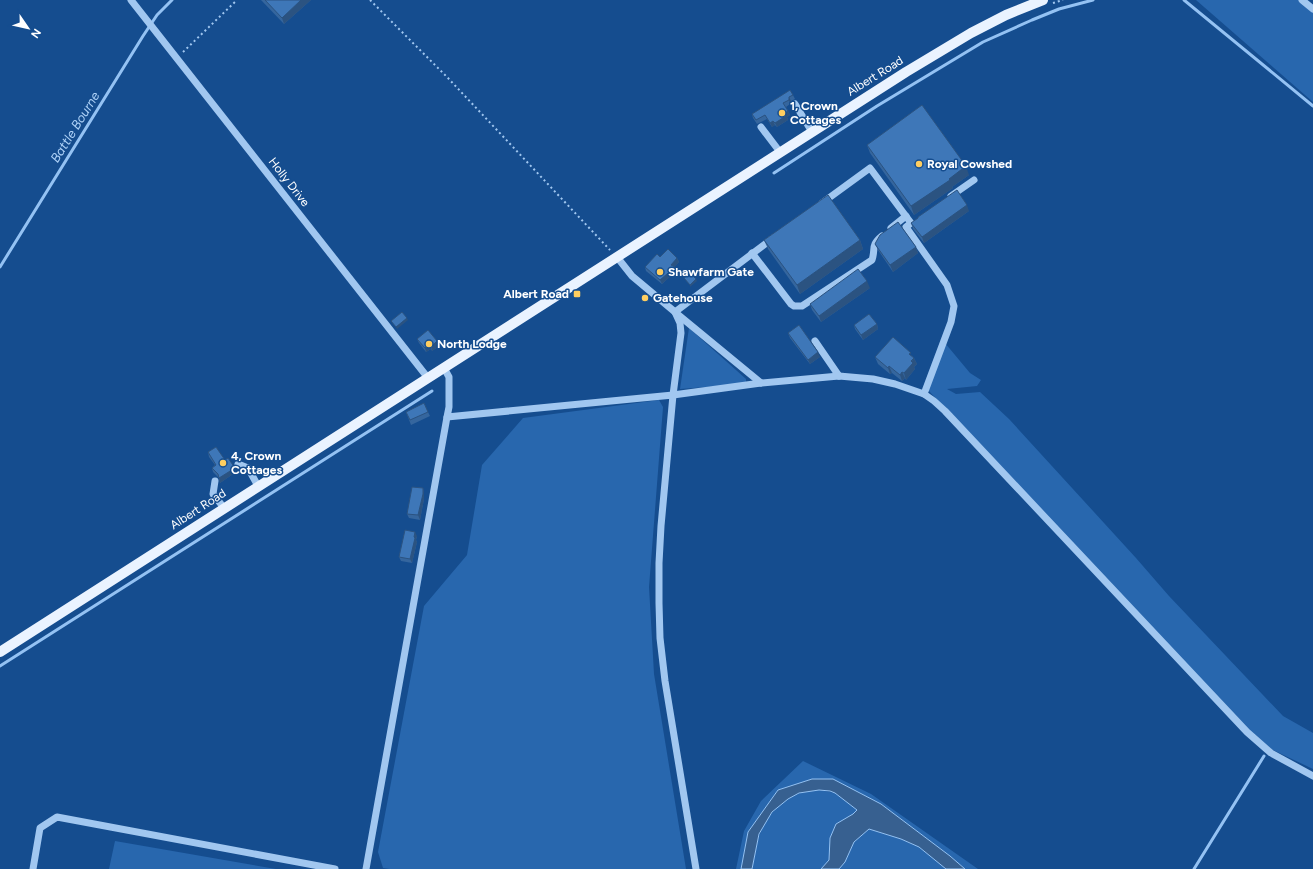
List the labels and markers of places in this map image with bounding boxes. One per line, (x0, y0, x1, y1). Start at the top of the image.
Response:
place label: 1, Crown Cottages (790, 99, 841, 127)
marker: 1, Crown Cottages (777, 108, 787, 118)
place label: Royal Cowshed (927, 157, 1012, 171)
marker: Royal Cowshed (914, 159, 924, 169)
place label: Shawfarm Gate (668, 265, 754, 279)
marker: Shawfarm Gate (655, 267, 665, 277)
place label: Albert Road (503, 287, 569, 301)
marker: Albert Road (572, 289, 582, 299)
place label: Gatehouse (653, 291, 713, 305)
marker: Gatehouse (640, 293, 650, 303)
place label: North Lodge (437, 337, 507, 351)
marker: North Lodge (424, 339, 434, 349)
place label: 4, Crown Cottages (231, 449, 282, 477)
marker: 4, Crown Cottages (218, 458, 228, 468)

